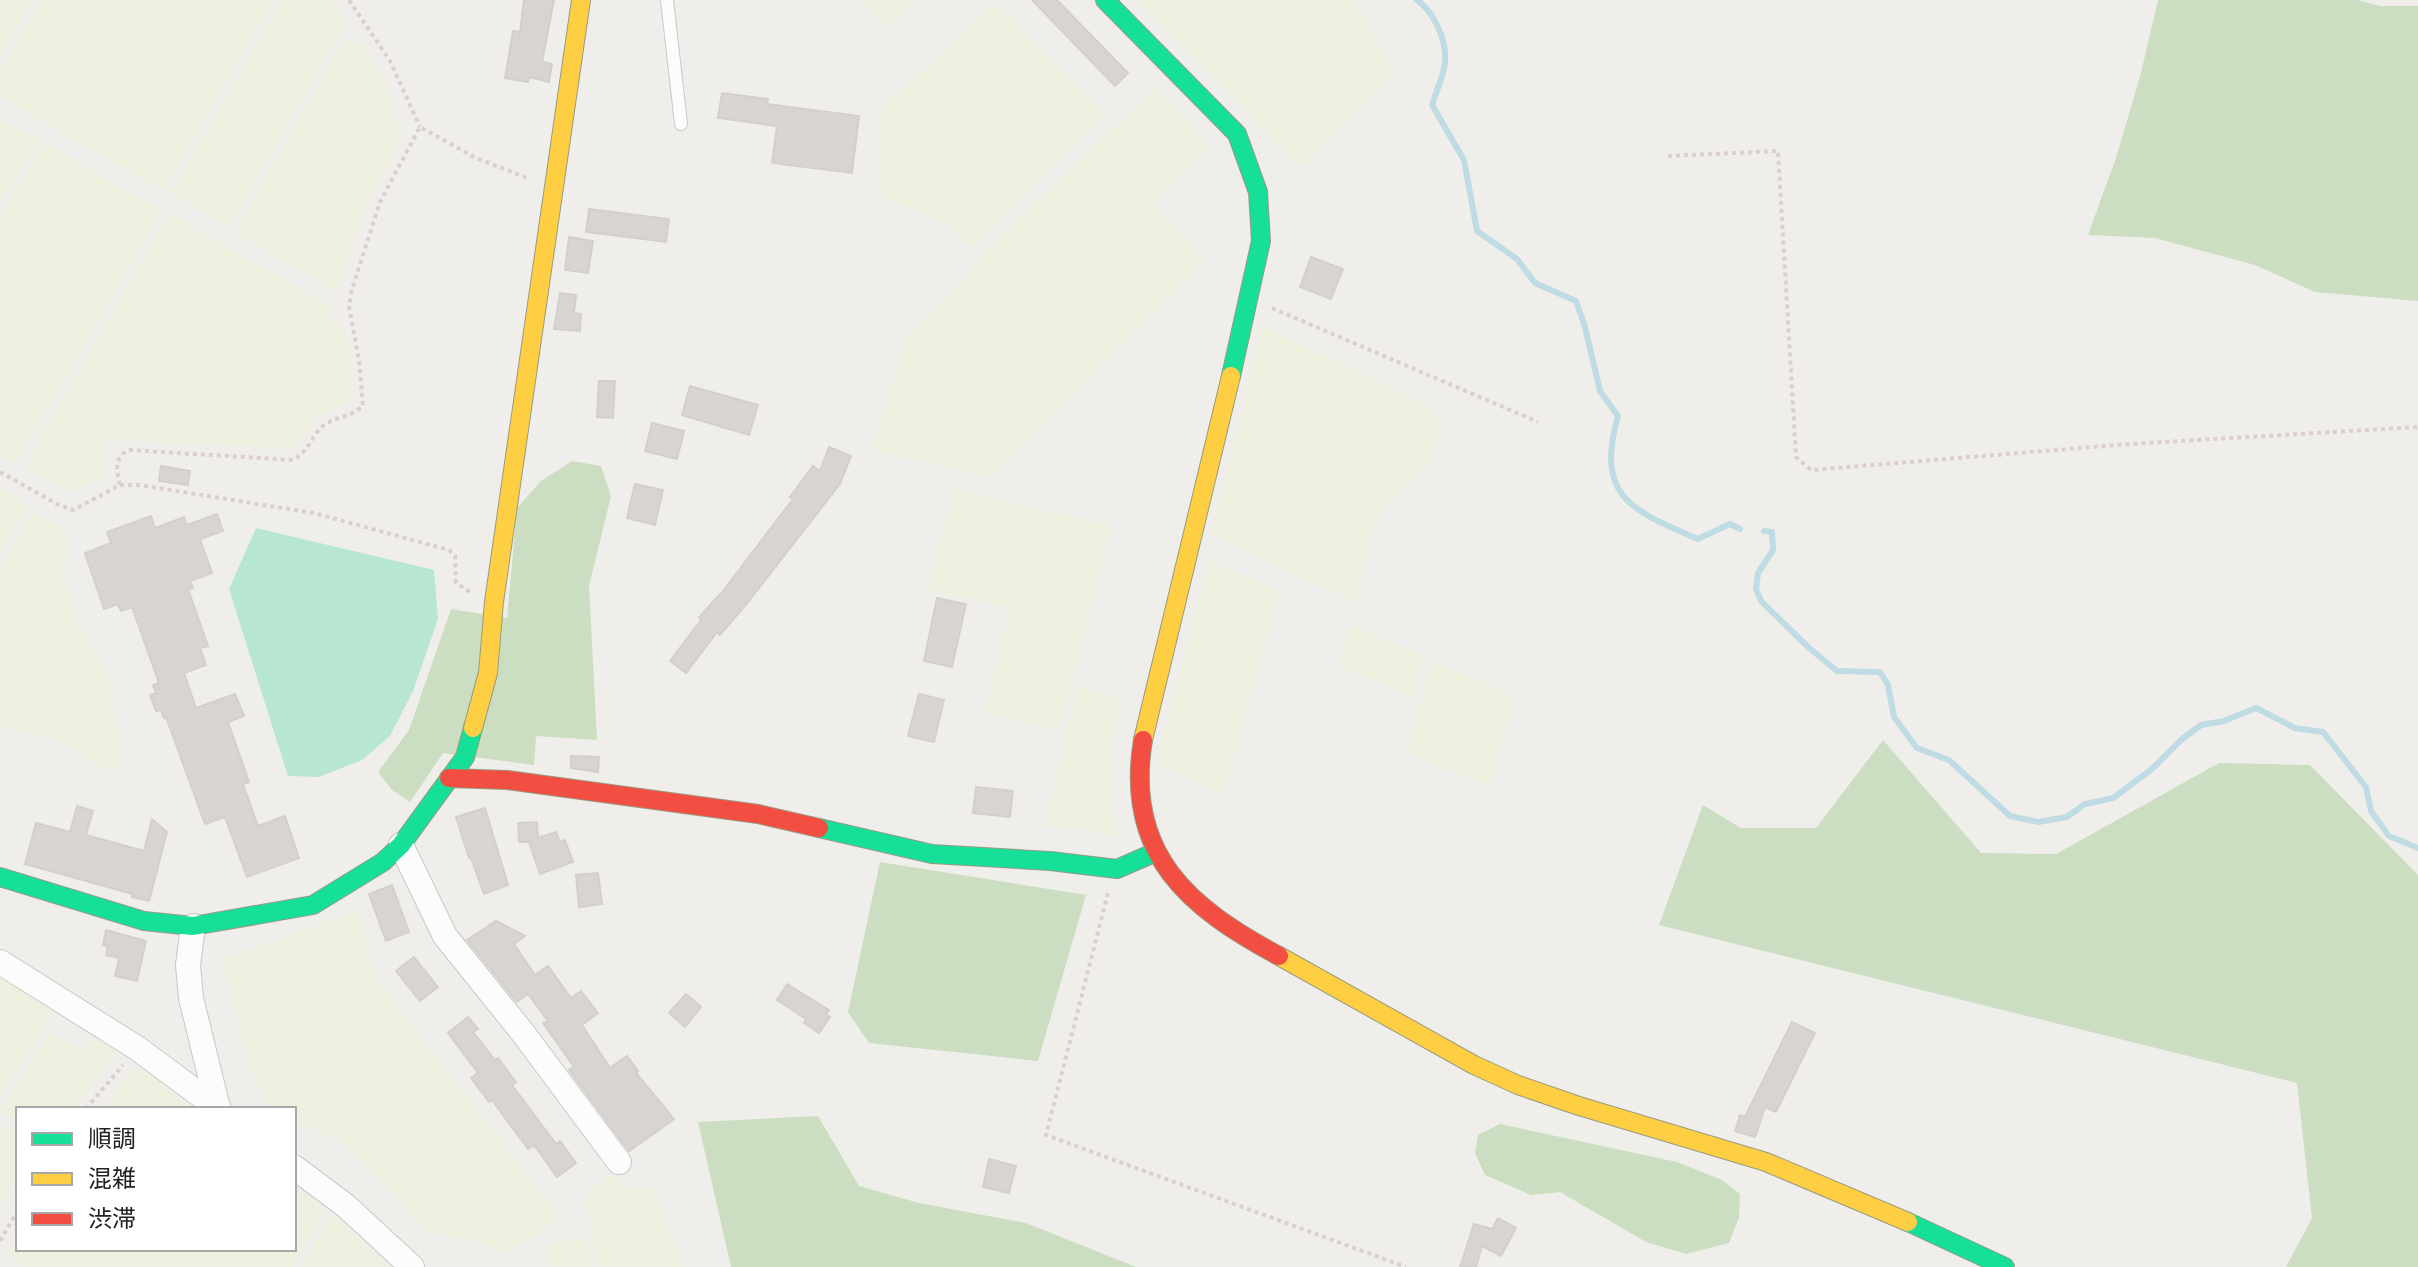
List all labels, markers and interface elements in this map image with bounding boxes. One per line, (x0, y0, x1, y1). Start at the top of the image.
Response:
legend (16, 1107, 296, 1251)
text: 順調 (88, 1125, 136, 1152)
text: 混雑 (88, 1165, 136, 1192)
text: 渋滞 (88, 1205, 136, 1232)

